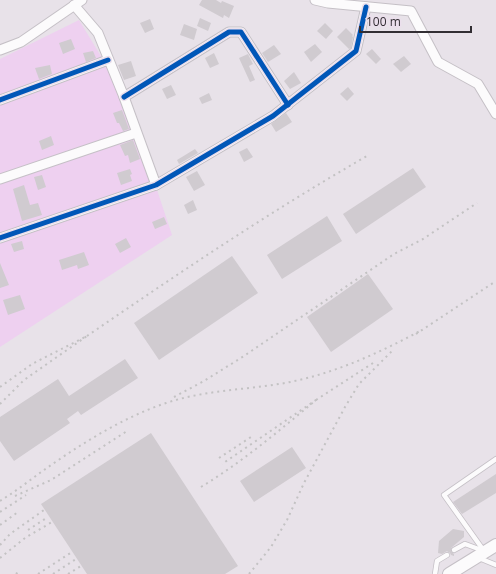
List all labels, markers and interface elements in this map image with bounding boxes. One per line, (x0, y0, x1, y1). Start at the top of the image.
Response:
scale bar (360, 8, 471, 34)
text: 100 m (366, 13, 401, 30)

